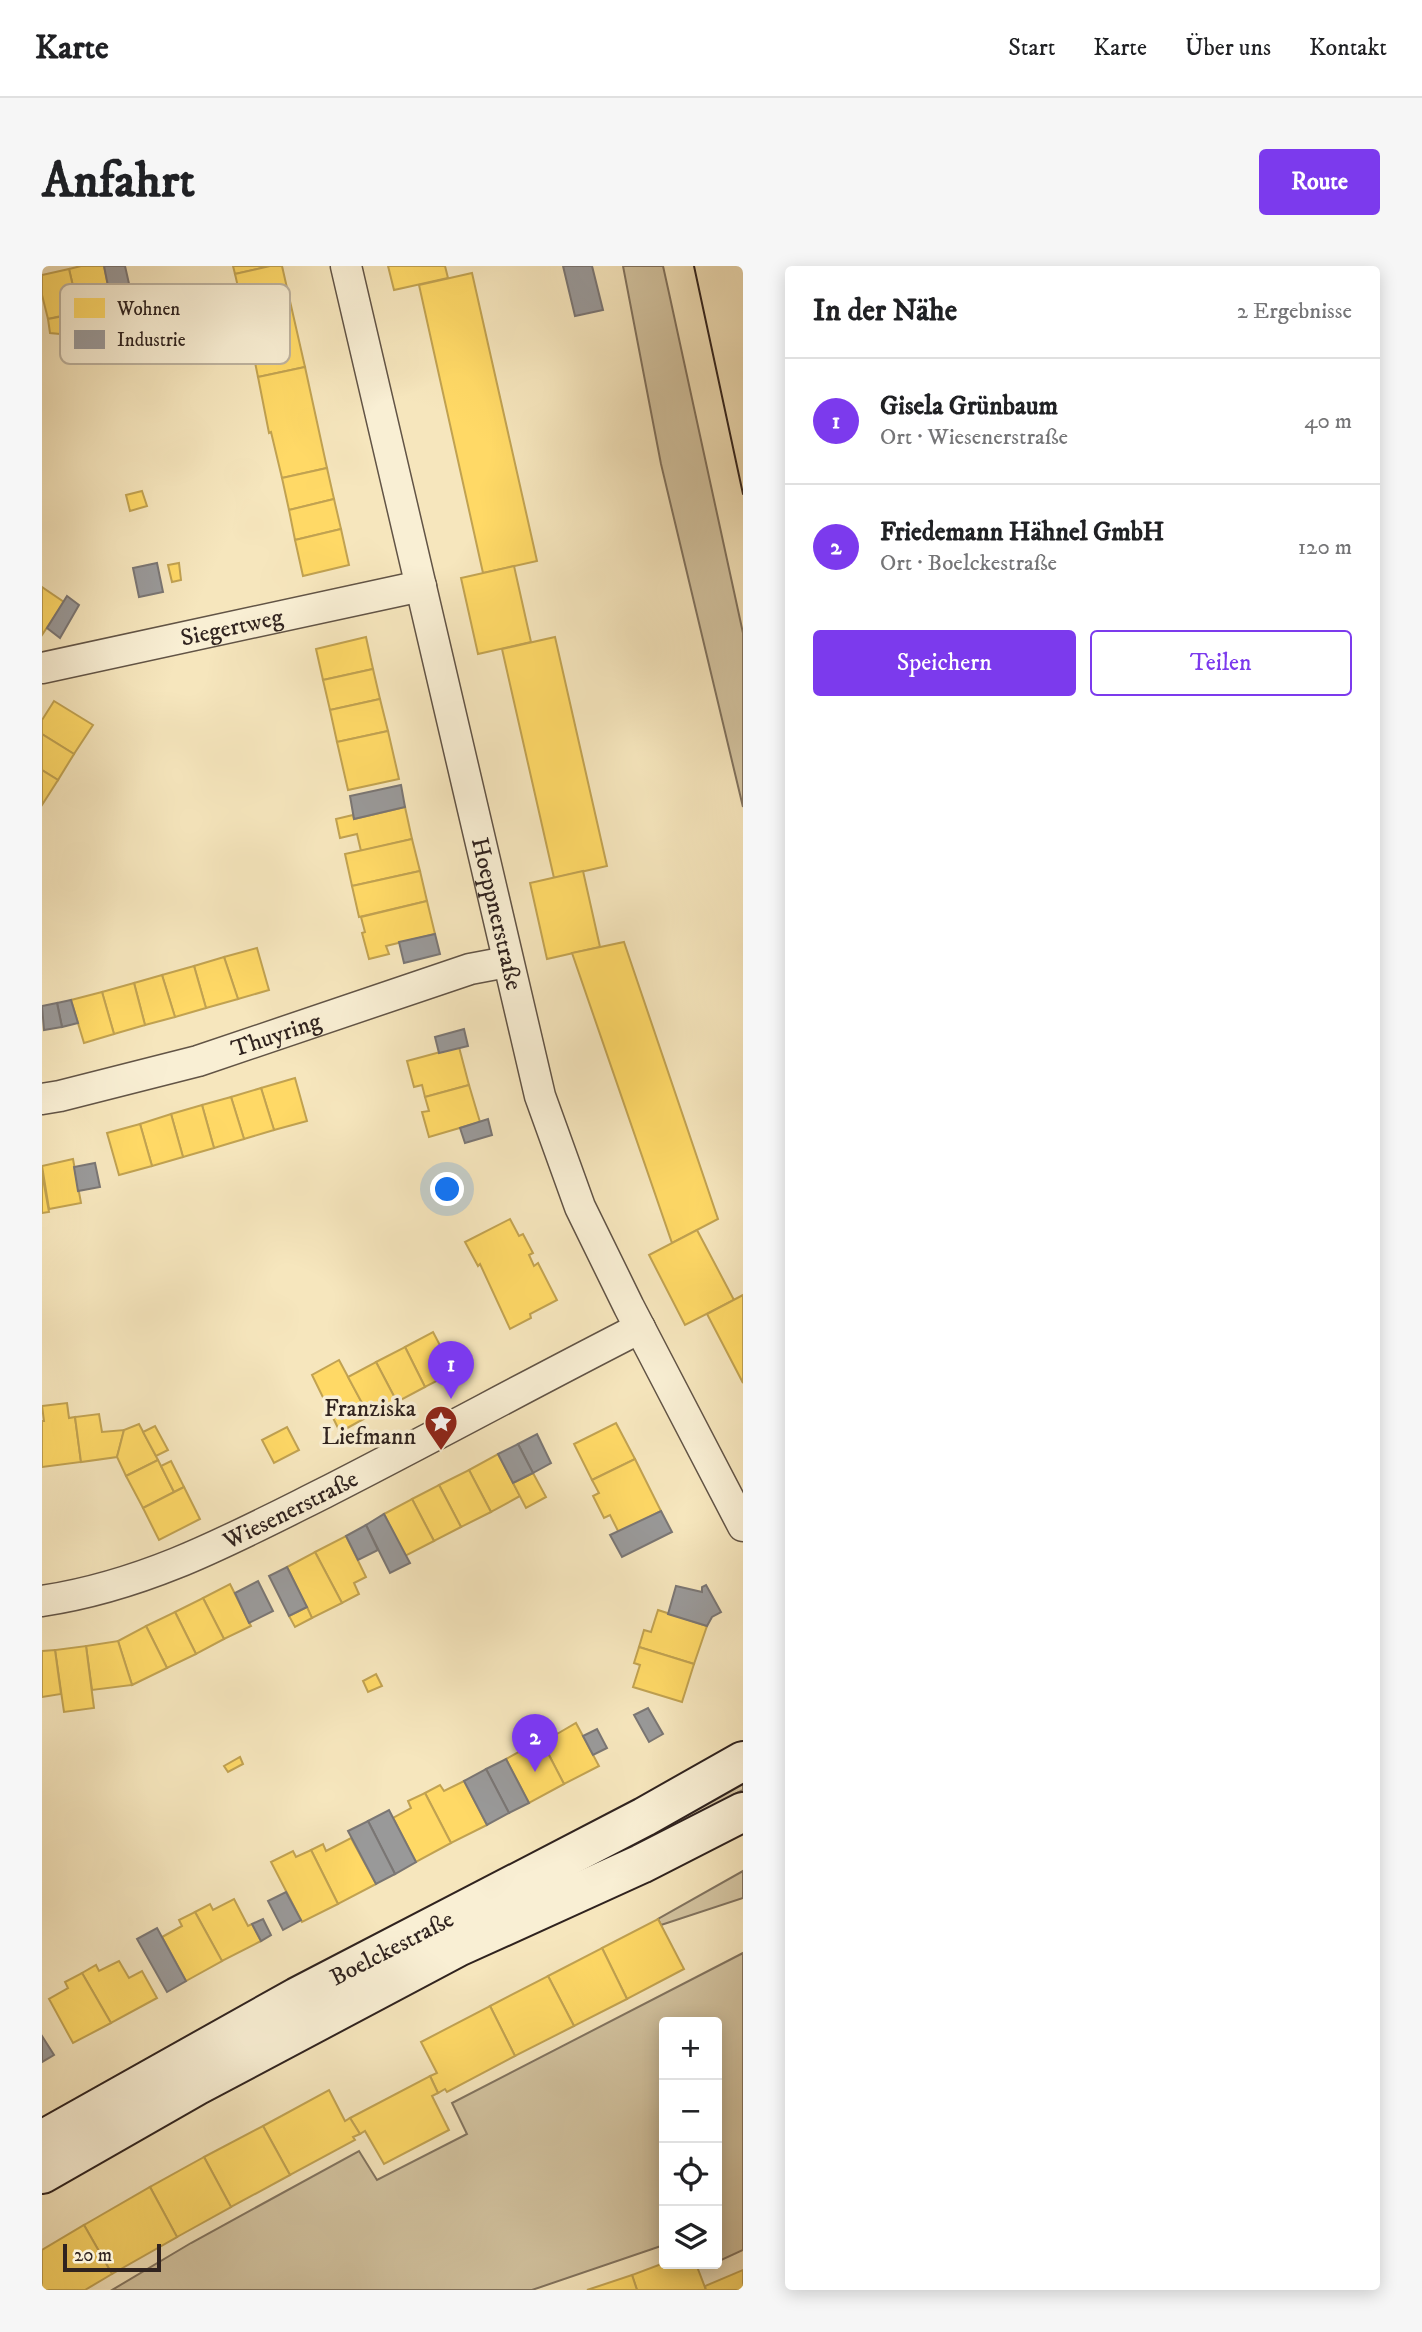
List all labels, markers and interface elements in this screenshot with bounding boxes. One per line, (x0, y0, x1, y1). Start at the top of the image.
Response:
text: Karte (35, 28, 109, 69)
text: Start (1008, 33, 1055, 63)
text: Karte (1093, 33, 1147, 63)
text: Über uns (1185, 33, 1271, 63)
text: Kontakt (1309, 33, 1387, 63)
button: Route (1259, 149, 1380, 215)
text: Anfahrt (42, 151, 195, 213)
legend (60, 284, 290, 364)
text: In der Nähe (813, 293, 957, 330)
text: 2 Ergebnisse (1237, 297, 1352, 326)
text: Wohnen (116, 298, 180, 321)
text: Industrie (117, 329, 186, 352)
text: Gisela Grünbaum (880, 390, 1058, 423)
text: 1 (832, 407, 840, 436)
text: 40 m (1304, 407, 1352, 436)
text: Ort · Wiesenerstraße (880, 423, 1068, 452)
text: Friedemann Hähnel GmbH (880, 516, 1164, 549)
text: 2 (830, 533, 842, 562)
text: 120 m (1298, 533, 1352, 562)
text: Ort · Boelckestraße (880, 549, 1057, 578)
street label: Siegertweg (178, 602, 286, 654)
button: Speichern (813, 630, 1076, 696)
button: Teilen (1090, 630, 1352, 696)
street label: Hoeppnerstraße (464, 834, 529, 993)
street label: Thuyring (228, 1006, 326, 1065)
your location (430, 1172, 464, 1206)
pin: 1 (428, 1341, 474, 1399)
place label: Franziska Liefmann (322, 1394, 417, 1452)
place icon: Franziska Liefmann (422, 1403, 460, 1452)
street label: Wiesenerstraße (218, 1464, 363, 1557)
pin: 2 (512, 1714, 558, 1772)
street label: Boelckestraße (325, 1904, 459, 1993)
map controls (659, 2017, 722, 2269)
button: + (659, 2017, 722, 2080)
button: − (659, 2080, 722, 2143)
button: locate (659, 2143, 722, 2206)
button: layers (659, 2206, 722, 2269)
scale bar (63, 2241, 161, 2273)
text: 20 m (74, 2244, 112, 2267)

